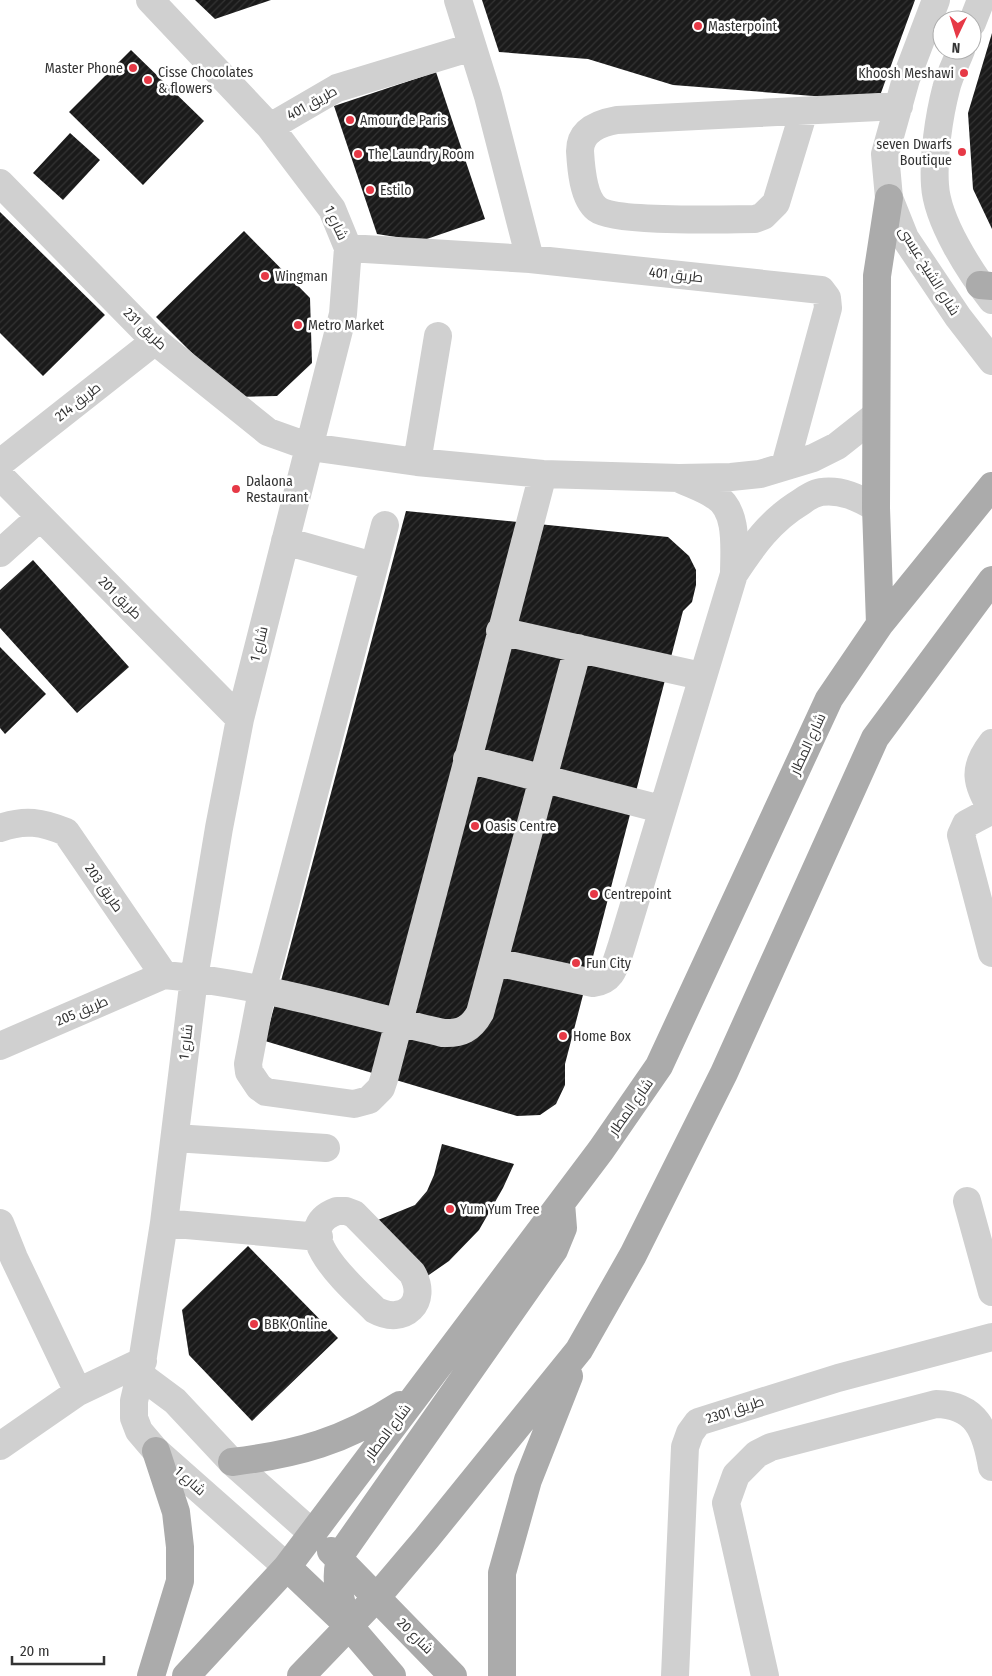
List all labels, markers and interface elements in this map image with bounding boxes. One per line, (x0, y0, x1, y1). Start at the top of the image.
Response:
north arrow (932, 10, 982, 60)
place label: Masterpoint (708, 18, 778, 35)
marker: Masterpoint (692, 20, 704, 32)
text: N (951, 39, 961, 56)
place label: Master Phone (45, 60, 123, 77)
marker: Master Phone (127, 62, 139, 74)
place label: Cisse Chocolates & flowers (158, 64, 253, 97)
place label: Khoosh Meshawi (858, 65, 954, 82)
marker: Khoosh Meshawi (958, 67, 970, 79)
marker: Cisse Chocolates & flowers (142, 74, 154, 86)
street label: طريق 401 (284, 82, 340, 124)
place label: Amour de Paris (360, 112, 447, 129)
marker: Amour de Paris (344, 114, 356, 126)
place label: seven Dwarfs Boutique (876, 136, 952, 169)
place label: The Laundry Room (368, 146, 475, 163)
marker: seven Dwarfs Boutique (956, 146, 968, 158)
marker: The Laundry Room (352, 148, 364, 160)
place label: Estilo (380, 182, 412, 199)
marker: Estilo (364, 184, 376, 196)
street label: شارع 1 (321, 203, 351, 243)
street label: شارع الشيخ عيسى (895, 223, 963, 319)
street label: طريق 401 (648, 264, 704, 286)
place label: Wingman (275, 268, 328, 285)
marker: Wingman (259, 270, 271, 282)
street label: طريق 231 (120, 305, 170, 353)
place label: Metro Market (308, 317, 385, 334)
marker: Metro Market (292, 319, 304, 331)
street label: طريق 214 (52, 379, 104, 425)
place label: Dalaona Restaurant (246, 473, 309, 506)
marker: Dalaona Restaurant (230, 483, 242, 495)
street label: طريق 201 (95, 573, 145, 623)
street label: شارع 1 (246, 625, 272, 663)
street label: شارع المطار (786, 711, 830, 778)
place label: Oasis Centre (485, 818, 556, 835)
marker: Oasis Centre (469, 820, 481, 832)
street label: طريق 203 (81, 861, 127, 915)
place label: Centrepoint (604, 886, 672, 903)
marker: Centrepoint (588, 888, 600, 900)
place label: Fun City (586, 955, 632, 972)
marker: Fun City (570, 957, 582, 969)
street label: طريق 205 (53, 992, 111, 1030)
street label: شارع 1 (175, 1023, 197, 1061)
place label: Home Box (573, 1028, 632, 1045)
marker: Home Box (557, 1030, 569, 1042)
street label: شارع المطار (605, 1075, 657, 1140)
place label: Yum Yum Tree (460, 1201, 540, 1218)
marker: Yum Yum Tree (444, 1203, 456, 1215)
place label: BBK Online (264, 1316, 328, 1333)
marker: BBK Online (248, 1318, 260, 1330)
street label: طريق 2301 (704, 1393, 766, 1427)
street label: شارع المطار (361, 1401, 415, 1464)
street label: شارع 1 (171, 1463, 209, 1499)
street label: شارع 20 (393, 1614, 437, 1658)
scale bar (12, 1634, 105, 1666)
text: 20 m (20, 1642, 50, 1660)

